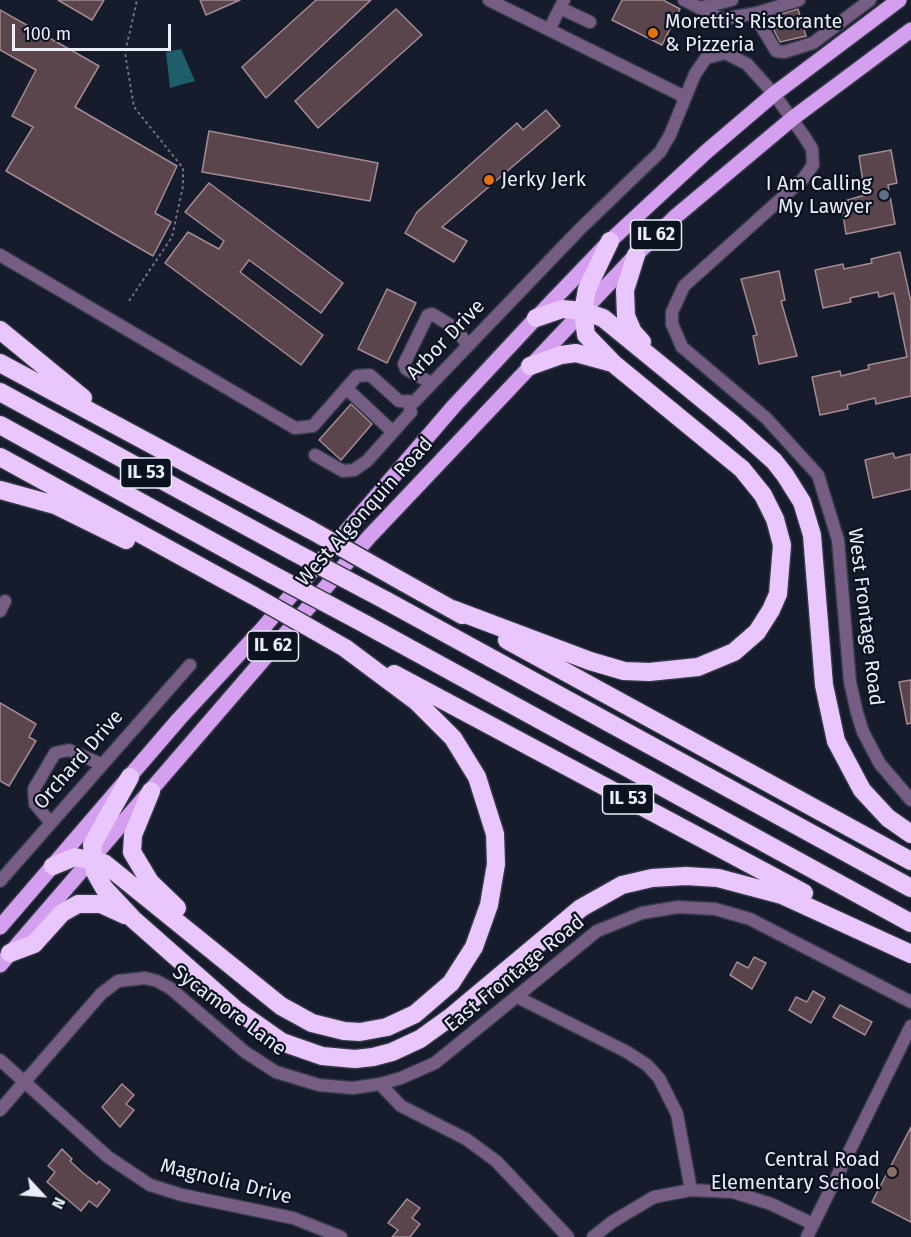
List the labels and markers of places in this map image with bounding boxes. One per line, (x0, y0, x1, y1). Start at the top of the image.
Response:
place label: Moretti's Ristorante & Pizzeria (665, 10, 842, 57)
marker: Moretti's Ristorante & Pizzeria (646, 26, 660, 40)
place label: Jerky Jerk (501, 168, 586, 192)
place label: I Am Calling My Lawyer (766, 172, 872, 219)
marker: Jerky Jerk (482, 173, 496, 187)
marker: I Am Calling My Lawyer (877, 188, 891, 202)
place label: Central Road Elementary School (711, 1148, 880, 1195)
marker: Central Road Elementary School (885, 1165, 899, 1179)

